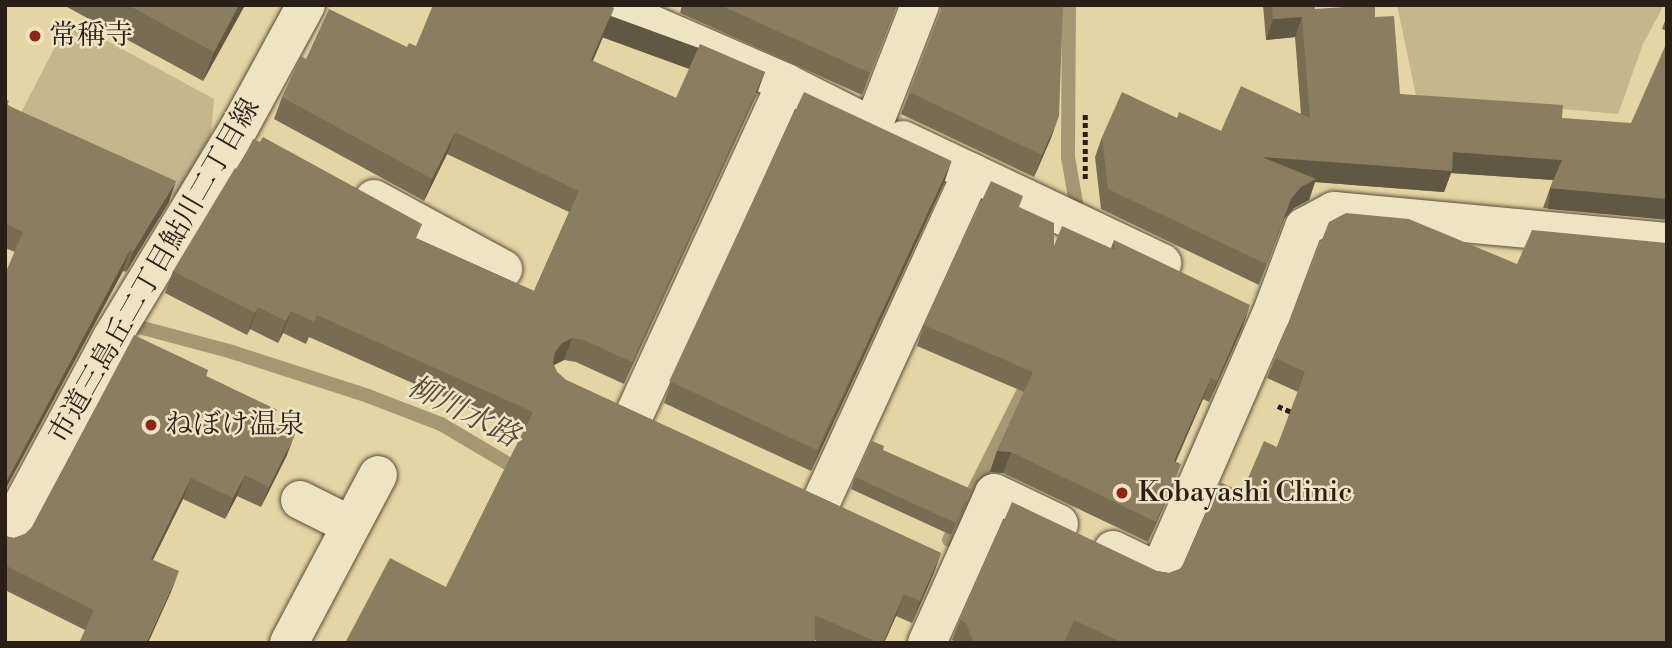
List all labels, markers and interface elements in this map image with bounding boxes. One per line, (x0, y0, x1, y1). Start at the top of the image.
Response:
place label: 常稱寺 (49, 19, 133, 53)
marker: 常稱寺 (27, 28, 43, 44)
street label: 市道三島丘二丁目鮎川二丁目線 (42, 93, 268, 449)
water label: 柳川水路 (401, 369, 525, 455)
place label: ねぼけ温泉 (165, 408, 305, 442)
marker: ねぼけ温泉 (143, 417, 159, 433)
place label: Kobayashi Clinic (1138, 476, 1352, 510)
marker: Kobayashi Clinic (1112, 483, 1132, 503)

